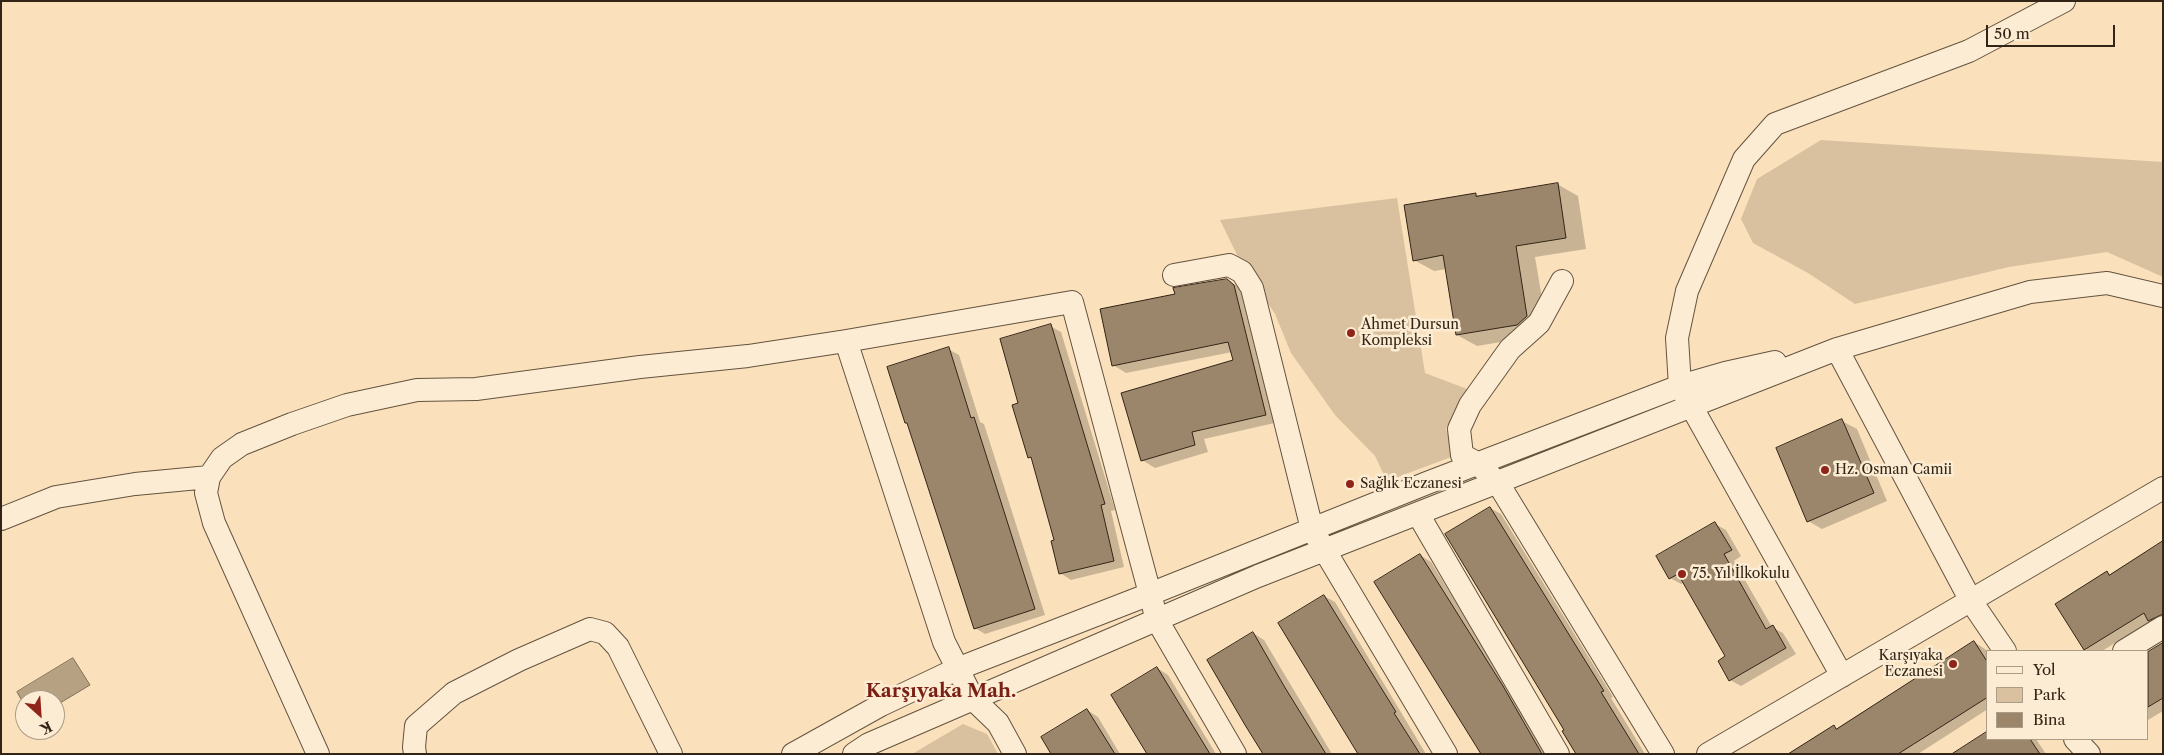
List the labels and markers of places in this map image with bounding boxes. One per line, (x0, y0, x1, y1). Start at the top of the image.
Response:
place label: Ahmet Dursun Kompleksi (1361, 317, 1459, 350)
marker: Ahmet Dursun Kompleksi (1345, 327, 1357, 339)
place label: Hz. Osman Camii (1835, 462, 1952, 478)
marker: Hz. Osman Camii (1819, 464, 1831, 476)
place label: Sağlık Eczanesi (1360, 476, 1462, 492)
marker: Sağlık Eczanesi (1344, 478, 1356, 490)
place label: 75. Yıl İlkokulu (1692, 566, 1790, 582)
marker: 75. Yıl İlkokulu (1676, 568, 1688, 580)
place label: Karşıyaka Eczanesi (1879, 648, 1943, 680)
marker: Karşıyaka Eczanesi (1947, 658, 1959, 670)

